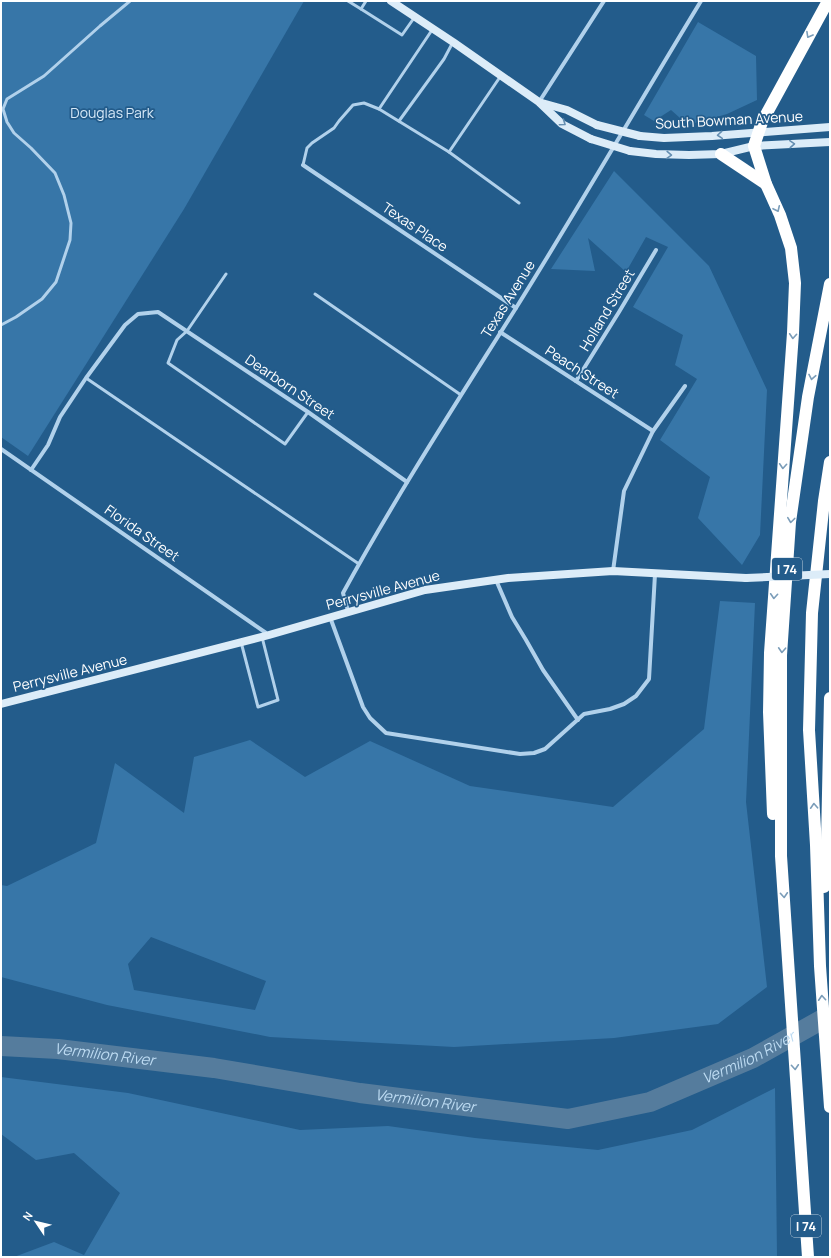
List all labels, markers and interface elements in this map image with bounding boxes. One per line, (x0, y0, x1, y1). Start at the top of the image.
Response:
one-way arrow (807, 31, 814, 38)
park label: Douglas Park (70, 103, 155, 122)
street label: South Bowman Avenue (655, 106, 803, 133)
one-way arrow (558, 118, 565, 125)
one-way arrow (717, 131, 723, 140)
one-way arrow (789, 139, 795, 148)
one-way arrow (666, 150, 672, 159)
street label: Texas Place (379, 198, 452, 256)
one-way arrow (772, 205, 780, 212)
street label: Texas Avenue (476, 256, 539, 341)
street label: Holland Street (575, 265, 639, 354)
one-way arrow (789, 333, 797, 339)
street label: Peach Street (542, 341, 623, 403)
street label: Dearborn Street (242, 350, 339, 424)
one-way arrow (808, 374, 816, 381)
one-way arrow (779, 463, 788, 469)
street label: Florida Street (101, 500, 184, 566)
one-way arrow (786, 517, 795, 523)
road number: I 74 (772, 558, 802, 580)
street label: Perrysville Avenue (324, 565, 442, 614)
one-way arrow (769, 593, 778, 599)
one-way arrow (777, 647, 786, 653)
street label: Perrysville Avenue (11, 649, 129, 696)
one-way arrow (809, 803, 818, 809)
one-way arrow (779, 892, 788, 898)
one-way arrow (818, 995, 827, 1001)
water label: Vermilion River (699, 1024, 801, 1088)
water label: Vermilion River (53, 1038, 159, 1071)
one-way arrow (791, 1064, 800, 1070)
water label: Vermilion River (374, 1084, 479, 1118)
north arrow (16, 1202, 56, 1242)
text: N (19, 1208, 36, 1224)
road number: I 74 (791, 1215, 821, 1237)

